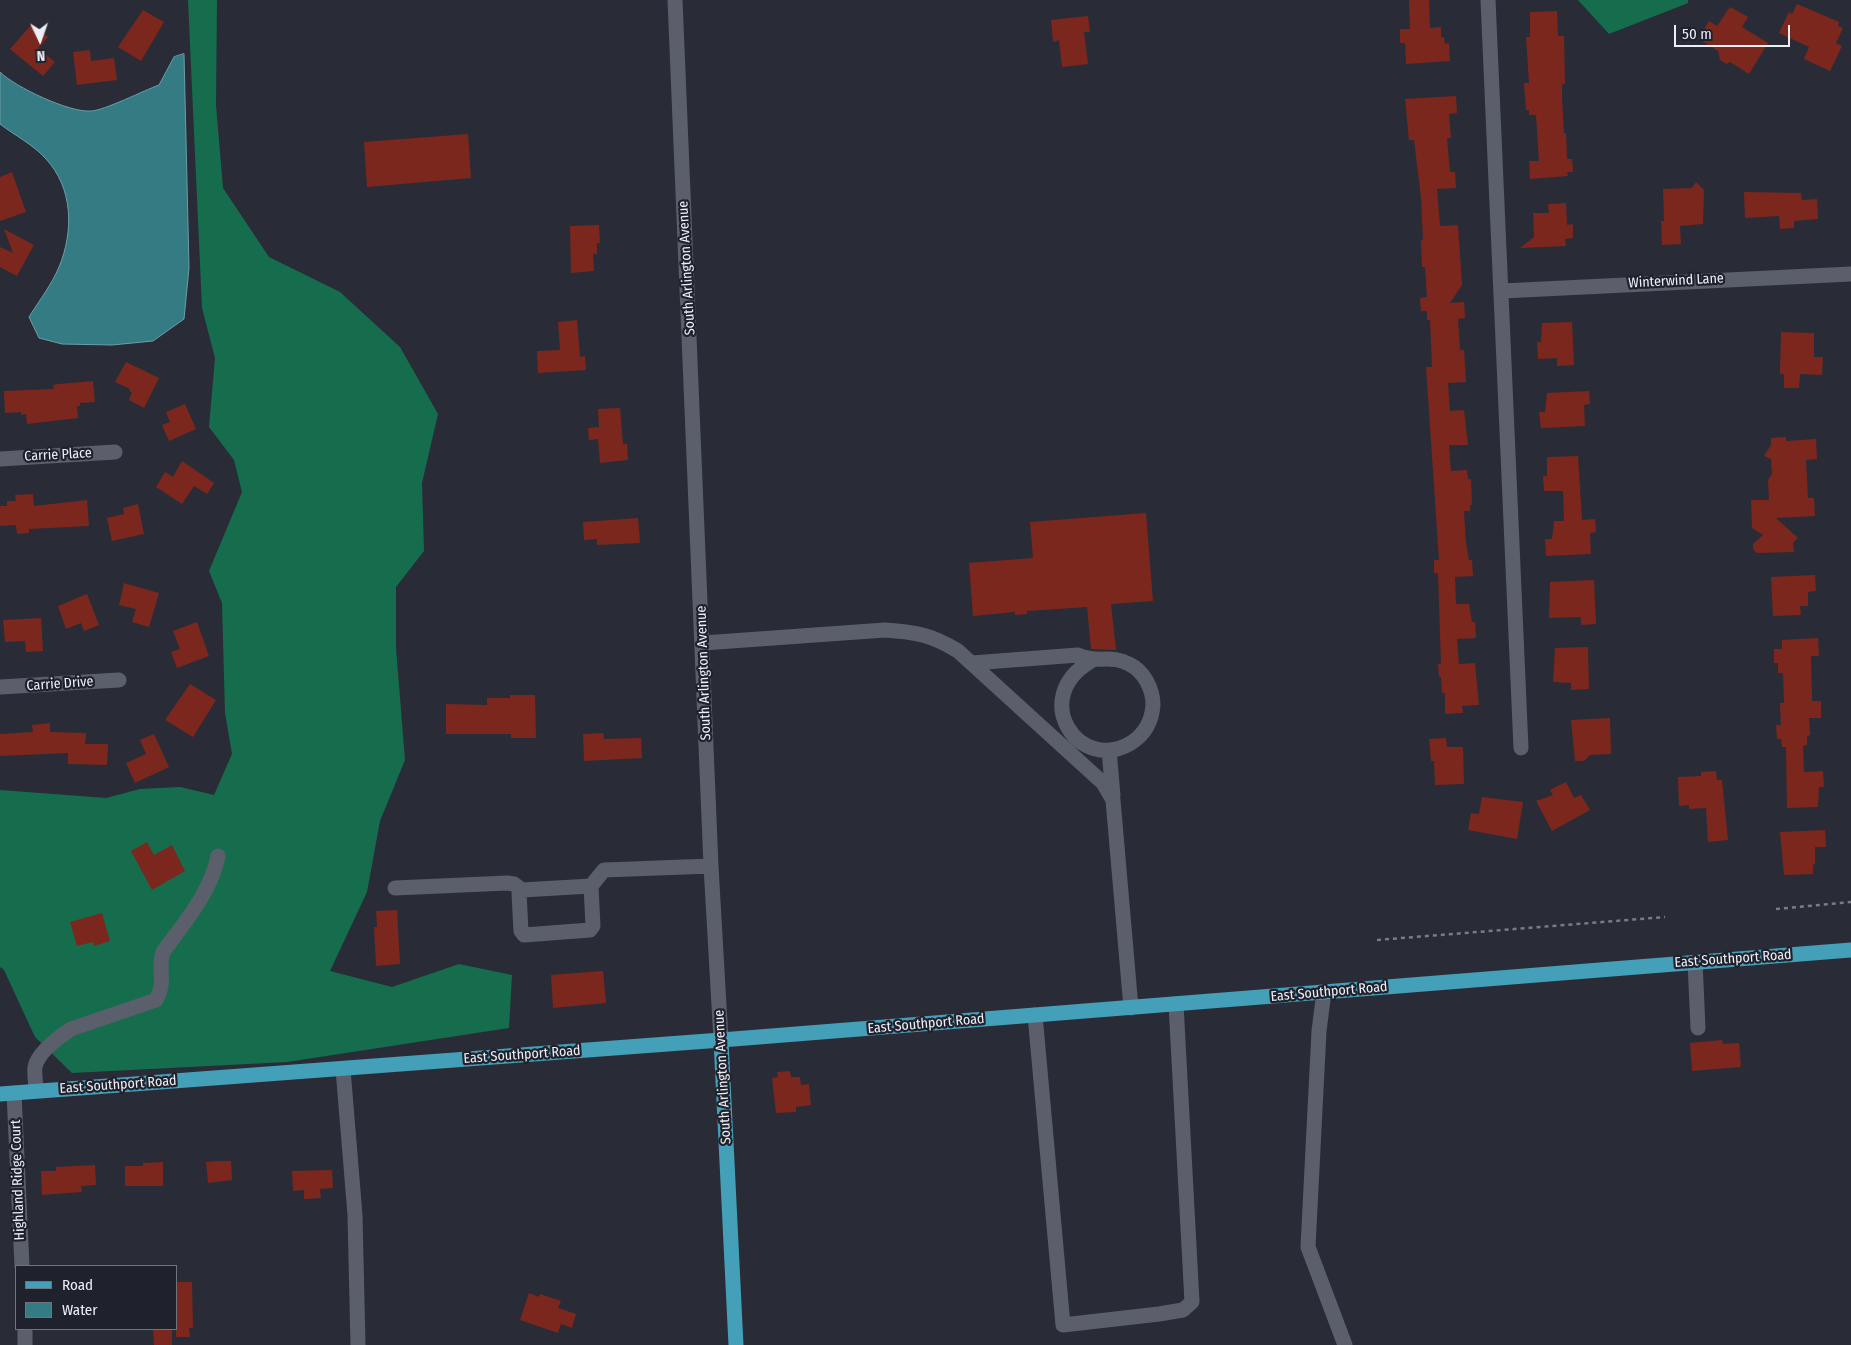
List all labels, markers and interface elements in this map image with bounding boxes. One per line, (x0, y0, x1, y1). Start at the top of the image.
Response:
north arrow (15, 15, 65, 65)
scale bar (1676, 15, 1792, 47)
text: 50 m (1682, 25, 1712, 43)
text: N (36, 47, 45, 64)
street label: South Arlington Avenue (675, 200, 699, 336)
street label: Winterwind Lane (1628, 270, 1724, 292)
street label: Carrie Place (24, 445, 92, 465)
street label: South Arlington Avenue (693, 605, 715, 741)
street label: Carrie Drive (26, 673, 94, 695)
street label: East Southport Road (1674, 947, 1792, 971)
street label: East Southport Road (1270, 979, 1388, 1005)
street label: South Arlington Avenue (711, 1009, 735, 1145)
street label: East Southport Road (867, 1011, 985, 1037)
street label: East Southport Road (463, 1043, 581, 1067)
street label: East Southport Road (59, 1073, 177, 1097)
street label: Highland Ridge Court (7, 1119, 29, 1241)
legend (15, 1265, 178, 1330)
text: Road (62, 1276, 93, 1294)
text: Water (62, 1301, 97, 1319)

